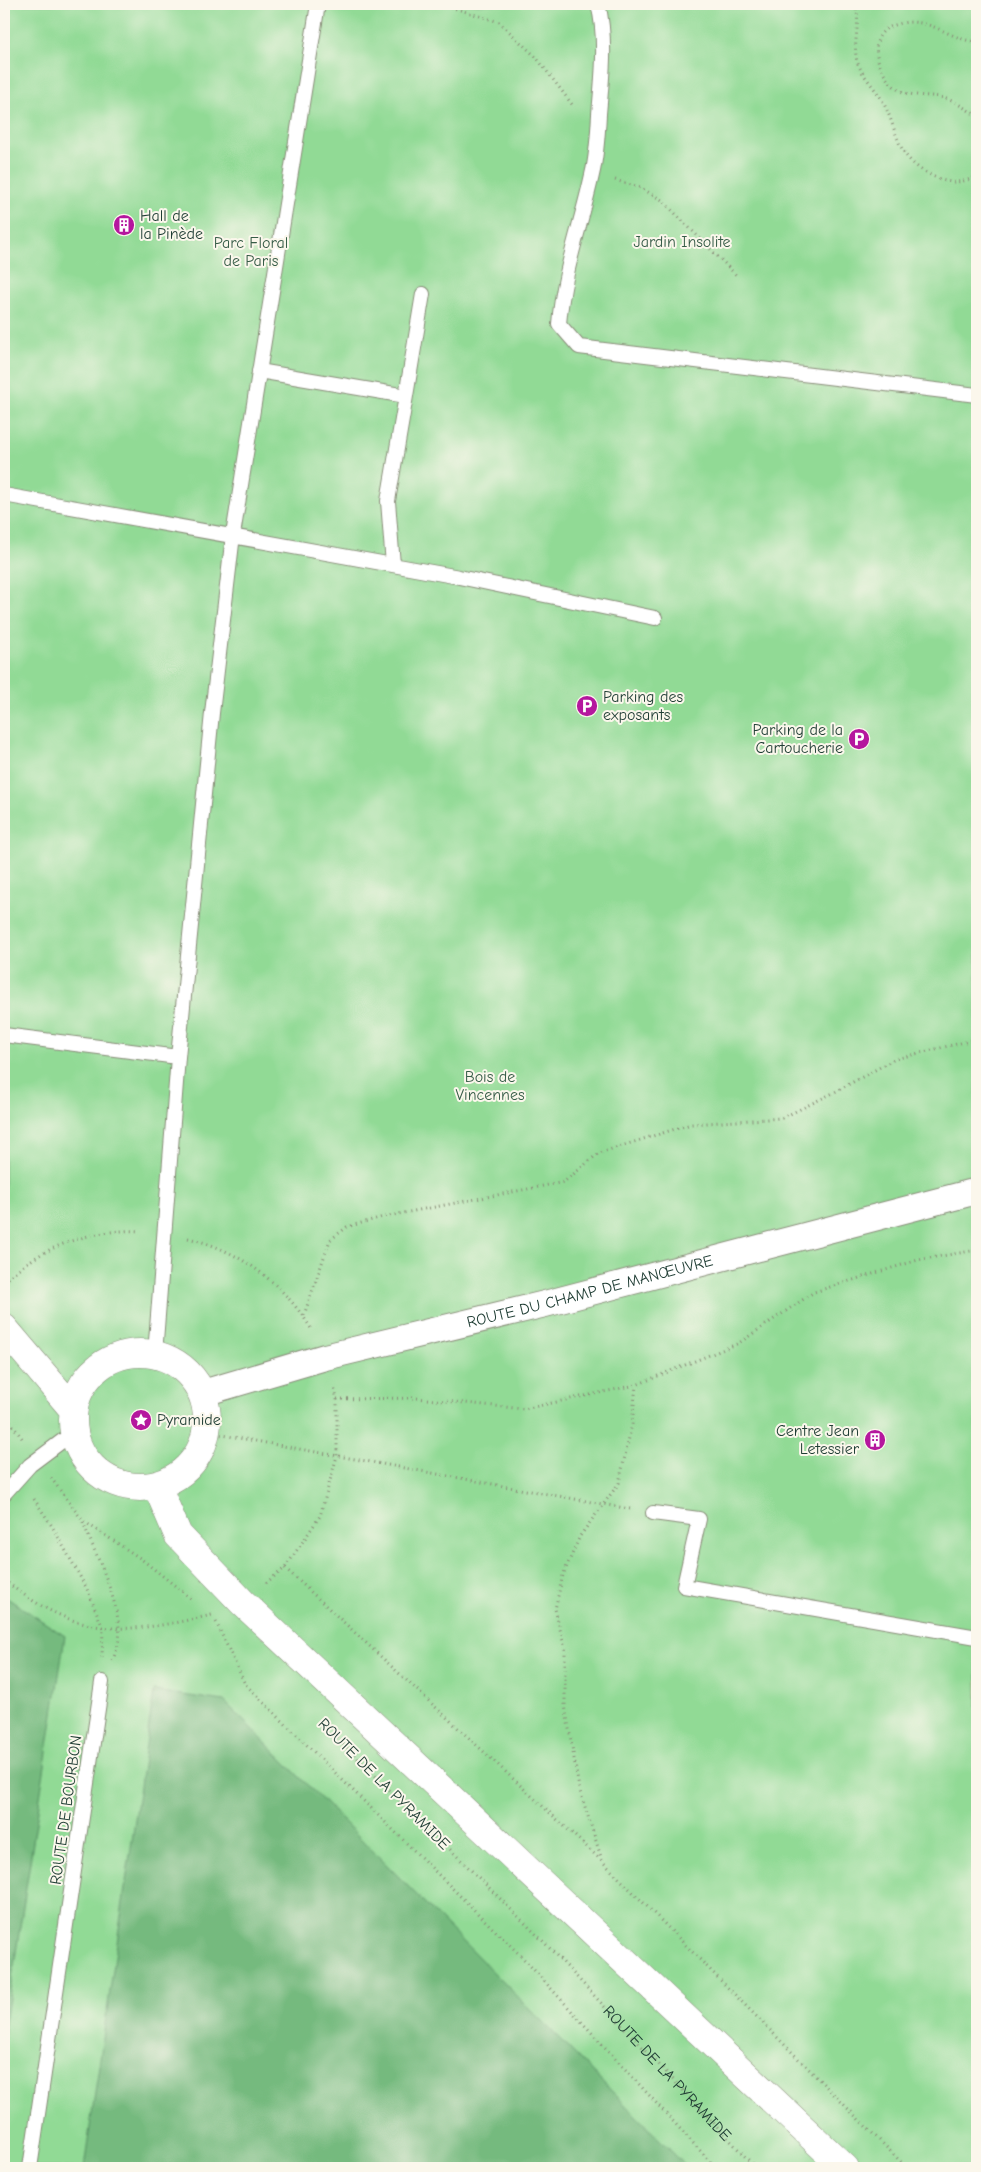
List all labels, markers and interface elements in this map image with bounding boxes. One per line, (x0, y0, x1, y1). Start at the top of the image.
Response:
place label: Hall de la Pinède (140, 207, 203, 243)
building icon: Hall de la Pinède (112, 213, 136, 237)
park label: Jardin Insolite (633, 233, 731, 251)
park label: Parc Floral de Paris (214, 234, 288, 270)
place label: Parking des exposants (603, 688, 683, 724)
parking icon: Parking des exposants (575, 694, 599, 718)
place label: Parking de la Cartoucherie (752, 721, 843, 757)
parking icon: Parking de la Cartoucherie (847, 727, 871, 751)
park label: Bois de Vincennes (455, 1068, 525, 1104)
street label: ROUTE DU CHAMP DE MANŒUVRE (465, 1251, 715, 1332)
place icon: Pyramide (129, 1408, 153, 1432)
place label: Pyramide (157, 1411, 221, 1429)
place label: Centre Jean Letessier (776, 1422, 860, 1458)
building icon: Centre Jean Letessier (863, 1428, 887, 1452)
street label: ROUTE DE LA PYRAMIDE (314, 1714, 454, 1854)
street label: ROUTE DE BOURBON (47, 1734, 85, 1886)
street label: ROUTE DE LA PYRAMIDE (599, 2002, 735, 2145)

